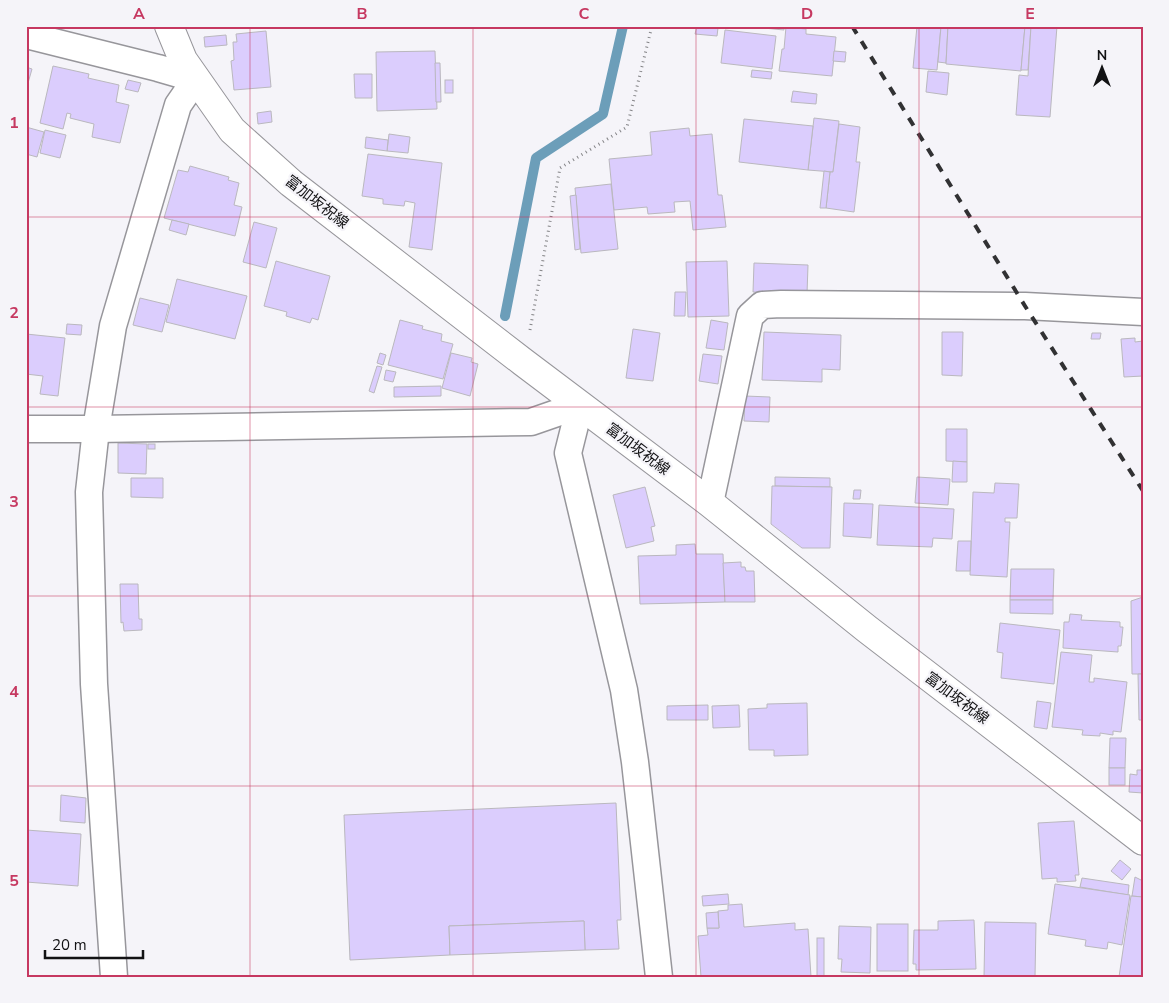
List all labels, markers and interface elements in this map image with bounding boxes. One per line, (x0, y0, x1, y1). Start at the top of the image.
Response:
text: A (133, 3, 145, 25)
text: B (356, 3, 368, 25)
text: C (579, 3, 590, 25)
text: D (801, 3, 813, 25)
text: E (1025, 3, 1035, 25)
north arrow (1076, 42, 1126, 92)
text: N (1097, 46, 1107, 65)
text: 1 (9, 112, 19, 134)
street label: 富加坂祝線 (281, 171, 353, 233)
text: 2 (9, 302, 19, 324)
street label: 富加坂祝線 (602, 418, 674, 480)
text: 3 (9, 491, 19, 513)
street label: 富加坂祝線 (921, 667, 993, 729)
text: 4 (9, 681, 19, 703)
text: 5 (9, 870, 19, 892)
scale bar (45, 928, 142, 960)
text: 20 m (52, 935, 87, 955)

